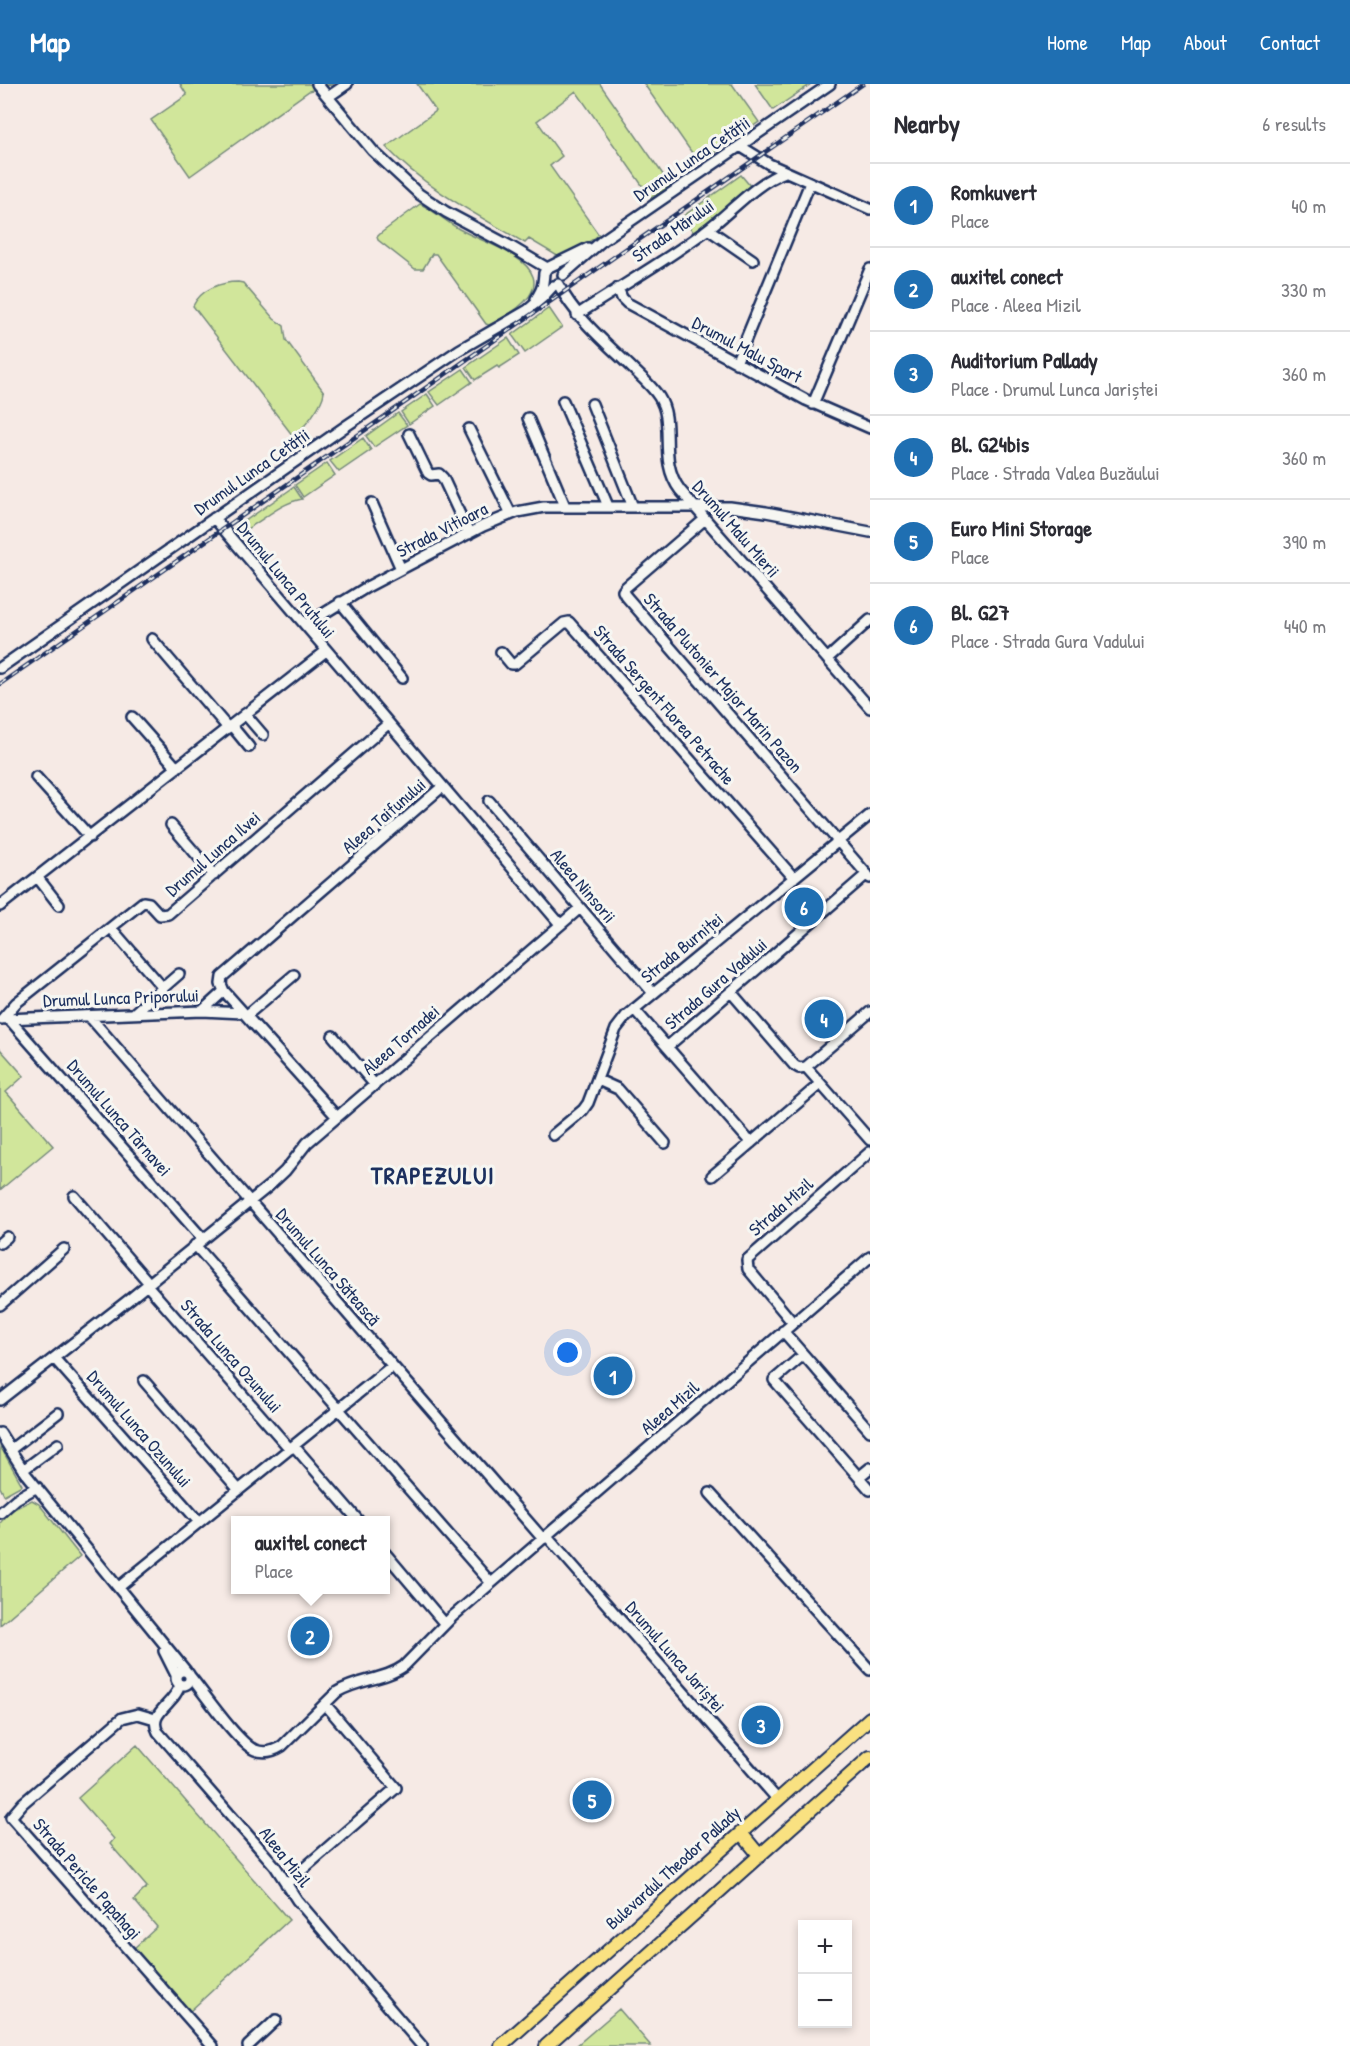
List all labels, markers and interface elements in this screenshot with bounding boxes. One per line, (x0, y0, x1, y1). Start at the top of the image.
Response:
text: Map (30, 23, 70, 61)
text: Home (1047, 28, 1088, 57)
text: Map (1121, 28, 1151, 57)
text: About (1184, 28, 1227, 57)
text: Contact (1260, 28, 1320, 57)
text: Nearby (894, 106, 960, 141)
street label: Drumul Lunca Cetății (628, 110, 755, 207)
text: 6 results (1262, 110, 1326, 137)
text: Romkuvert (951, 177, 1036, 207)
text: 1 (910, 192, 917, 219)
text: 40 m (1291, 192, 1326, 219)
street label: Strada Mărului (627, 193, 719, 268)
text: Place (951, 207, 990, 234)
text: auxitel conect (951, 261, 1063, 291)
text: 2 (909, 276, 918, 303)
text: 330 m (1281, 276, 1326, 303)
text: Place · Aleea Mizil (951, 291, 1081, 318)
street label: Drumul Malu Spart (688, 310, 807, 389)
text: Auditorium Pallady (951, 345, 1098, 375)
text: 3 (909, 360, 918, 387)
text: 360 m (1282, 360, 1326, 387)
text: Place · Drumul Lunca Jariștei (951, 375, 1159, 402)
street label: Drumul Lunca Cetății (189, 422, 315, 521)
text: Bl. G24bis (951, 429, 1029, 459)
text: 4 (910, 444, 917, 471)
text: 360 m (1282, 444, 1326, 471)
text: Place · Strada Valea Buzăului (951, 459, 1160, 486)
street label: Drumul Malu Mierii (687, 474, 786, 583)
street label: Strada Vitioara (392, 496, 492, 563)
text: Euro Mini Storage (951, 513, 1092, 543)
street label: Drumul Lunca Prutului (232, 516, 341, 643)
text: 5 (909, 528, 918, 555)
text: 390 m (1283, 528, 1326, 555)
text: Place (951, 543, 990, 570)
street label: Strada Plutonier Major Marin Pazon (638, 587, 809, 778)
text: Bl. G27 (951, 597, 1010, 627)
text: 6 (910, 612, 917, 639)
text: 440 m (1284, 612, 1326, 639)
street label: Strada Sergent Florea Petrache (588, 619, 741, 790)
text: Place · Strada Gura Vadului (951, 627, 1145, 654)
street label: Aleea Taifunului (336, 772, 431, 859)
street label: Drumul Lunca Ilvei (160, 805, 266, 902)
street label: Aleea Ninsorii (545, 843, 622, 928)
pin: 6 (784, 884, 824, 930)
street label: Strada Burniței (635, 907, 728, 989)
street label: Strada Gura Vadului (659, 932, 772, 1035)
street label: Drumul Lunca Priporului (43, 982, 199, 1013)
pin: 4 (804, 996, 844, 1042)
street label: Aleea Tornadei (357, 999, 445, 1080)
street label: Drumul Lunca Târnavei (62, 1054, 177, 1181)
district label: TRAPEZULUI (370, 1159, 495, 1191)
street label: Strada Mizil (743, 1171, 818, 1242)
street label: Drumul Lunca Sătească (270, 1203, 386, 1331)
street label: Strada Lunca Ozunului (175, 1293, 288, 1418)
your location (553, 1338, 582, 1367)
pin: 1 (594, 1354, 632, 1398)
street label: Drumul Lunca Ozunului (82, 1365, 197, 1493)
street label: Aleea Mizil (635, 1375, 705, 1440)
popup (231, 1516, 390, 1594)
text: auxitel conect (255, 1527, 366, 1557)
text: Place (255, 1557, 293, 1584)
street label: Drumul Lunca Jariștei (620, 1596, 731, 1718)
pin: 2 (290, 1614, 330, 1658)
pin: 3 (742, 1702, 780, 1748)
pin: 5 (572, 1778, 612, 1822)
street label: Bulevardul Theodor Pallady (600, 1800, 746, 1935)
street label: Strada Pericle Papahagi (28, 1812, 147, 1945)
street label: Aleea Mizil (254, 1821, 317, 1892)
map controls (798, 1920, 852, 2028)
button: + (798, 1920, 852, 1974)
button: − (798, 1974, 852, 2028)

